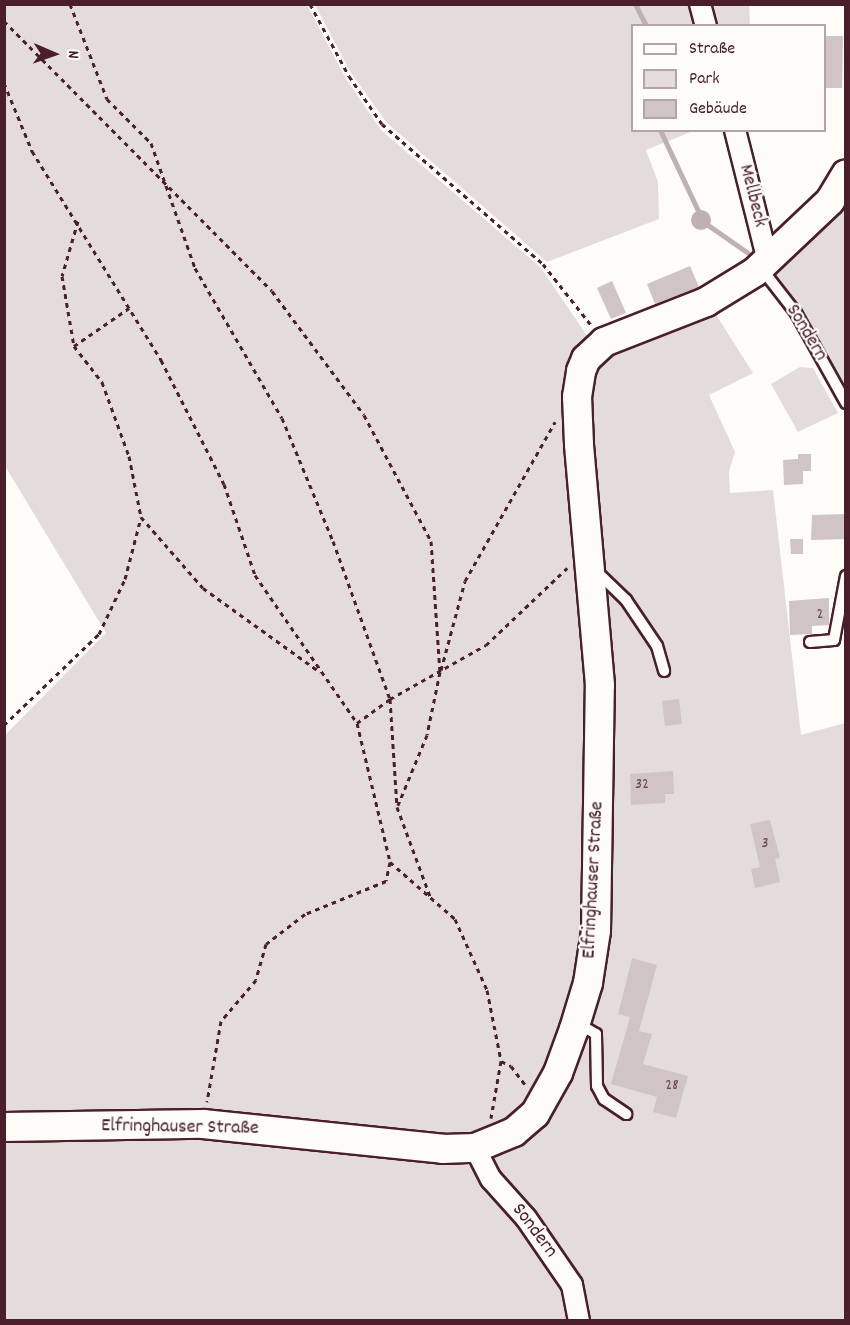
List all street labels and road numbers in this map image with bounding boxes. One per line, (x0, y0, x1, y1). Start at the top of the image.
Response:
street label: Mellbeck (733, 162, 771, 230)
street label: Sondern (780, 300, 832, 366)
street label: Elfringhauser Straße (578, 801, 610, 959)
street label: Elfringhauser Straße (101, 1115, 259, 1141)
street label: Sondern (506, 1199, 562, 1263)

